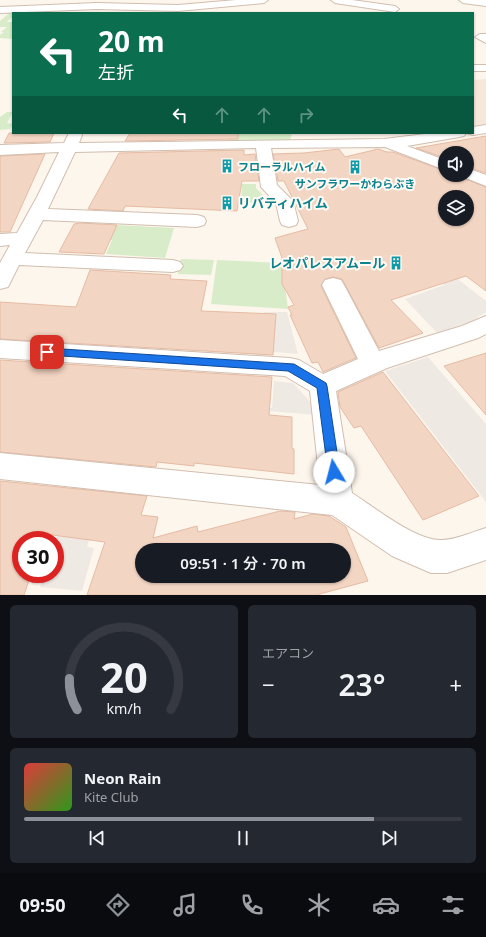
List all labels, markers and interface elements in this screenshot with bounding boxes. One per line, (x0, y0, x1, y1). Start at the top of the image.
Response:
text: 20 m (98, 22, 165, 60)
icon: left (32, 28, 84, 80)
text: 左折 (98, 60, 134, 84)
icon: left (169, 104, 191, 126)
icon: ahead (211, 104, 233, 126)
icon: ahead (253, 104, 275, 126)
icon: right (295, 104, 317, 126)
map controls (438, 146, 474, 226)
button: sound (438, 146, 474, 182)
building icon: フローラルハイム (219, 158, 235, 174)
place label: フローラルハイム (238, 159, 326, 174)
building icon: サンフラワーかわらぶき (347, 159, 363, 175)
place label: サンフラワーかわらぶき (295, 176, 415, 191)
button: layers (438, 190, 474, 226)
place label: リバティハイム (238, 194, 328, 212)
building icon: リバティハイム (219, 195, 235, 211)
place label: レオパレスアムール (269, 254, 385, 272)
building icon: レオパレスアムール (388, 255, 404, 271)
pin (30, 335, 64, 369)
icon: arrive (36, 341, 58, 363)
position arrow (313, 451, 355, 493)
speed limit sign: 30 (12, 531, 64, 583)
text: 09:51 · 1 分 · 70 m (180, 553, 306, 573)
text: エアコン (262, 644, 314, 662)
text: 20 (100, 648, 148, 704)
text: 23° (338, 664, 386, 705)
text: − (262, 669, 275, 699)
text: + (449, 669, 462, 699)
text: km/h (106, 698, 142, 717)
text: Neon Rain (84, 768, 161, 788)
text: Kite Club (84, 788, 138, 806)
icon: previous (86, 827, 108, 849)
icon: pause (232, 827, 254, 849)
icon: next (378, 827, 400, 849)
icon: directions (104, 891, 132, 919)
icon: music (171, 891, 199, 919)
icon: phone (238, 891, 266, 919)
icon: climate (305, 891, 333, 919)
icon: car (372, 891, 400, 919)
icon: filters (439, 891, 467, 919)
text: 09:50 (19, 893, 66, 917)

